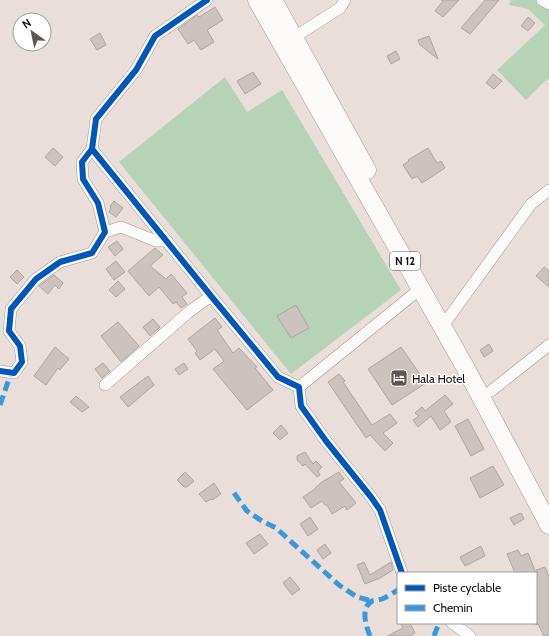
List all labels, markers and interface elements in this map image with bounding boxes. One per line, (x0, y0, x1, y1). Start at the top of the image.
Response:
north arrow (12, 12, 52, 52)
text: N (19, 16, 34, 32)
road number: N 12 (390, 252, 420, 270)
hotel icon: Hala Hotel (389, 368, 409, 388)
place label: Hala Hotel (412, 371, 465, 386)
legend (397, 572, 537, 624)
text: Piste cyclable (433, 580, 501, 595)
text: Chemin (433, 600, 473, 615)

